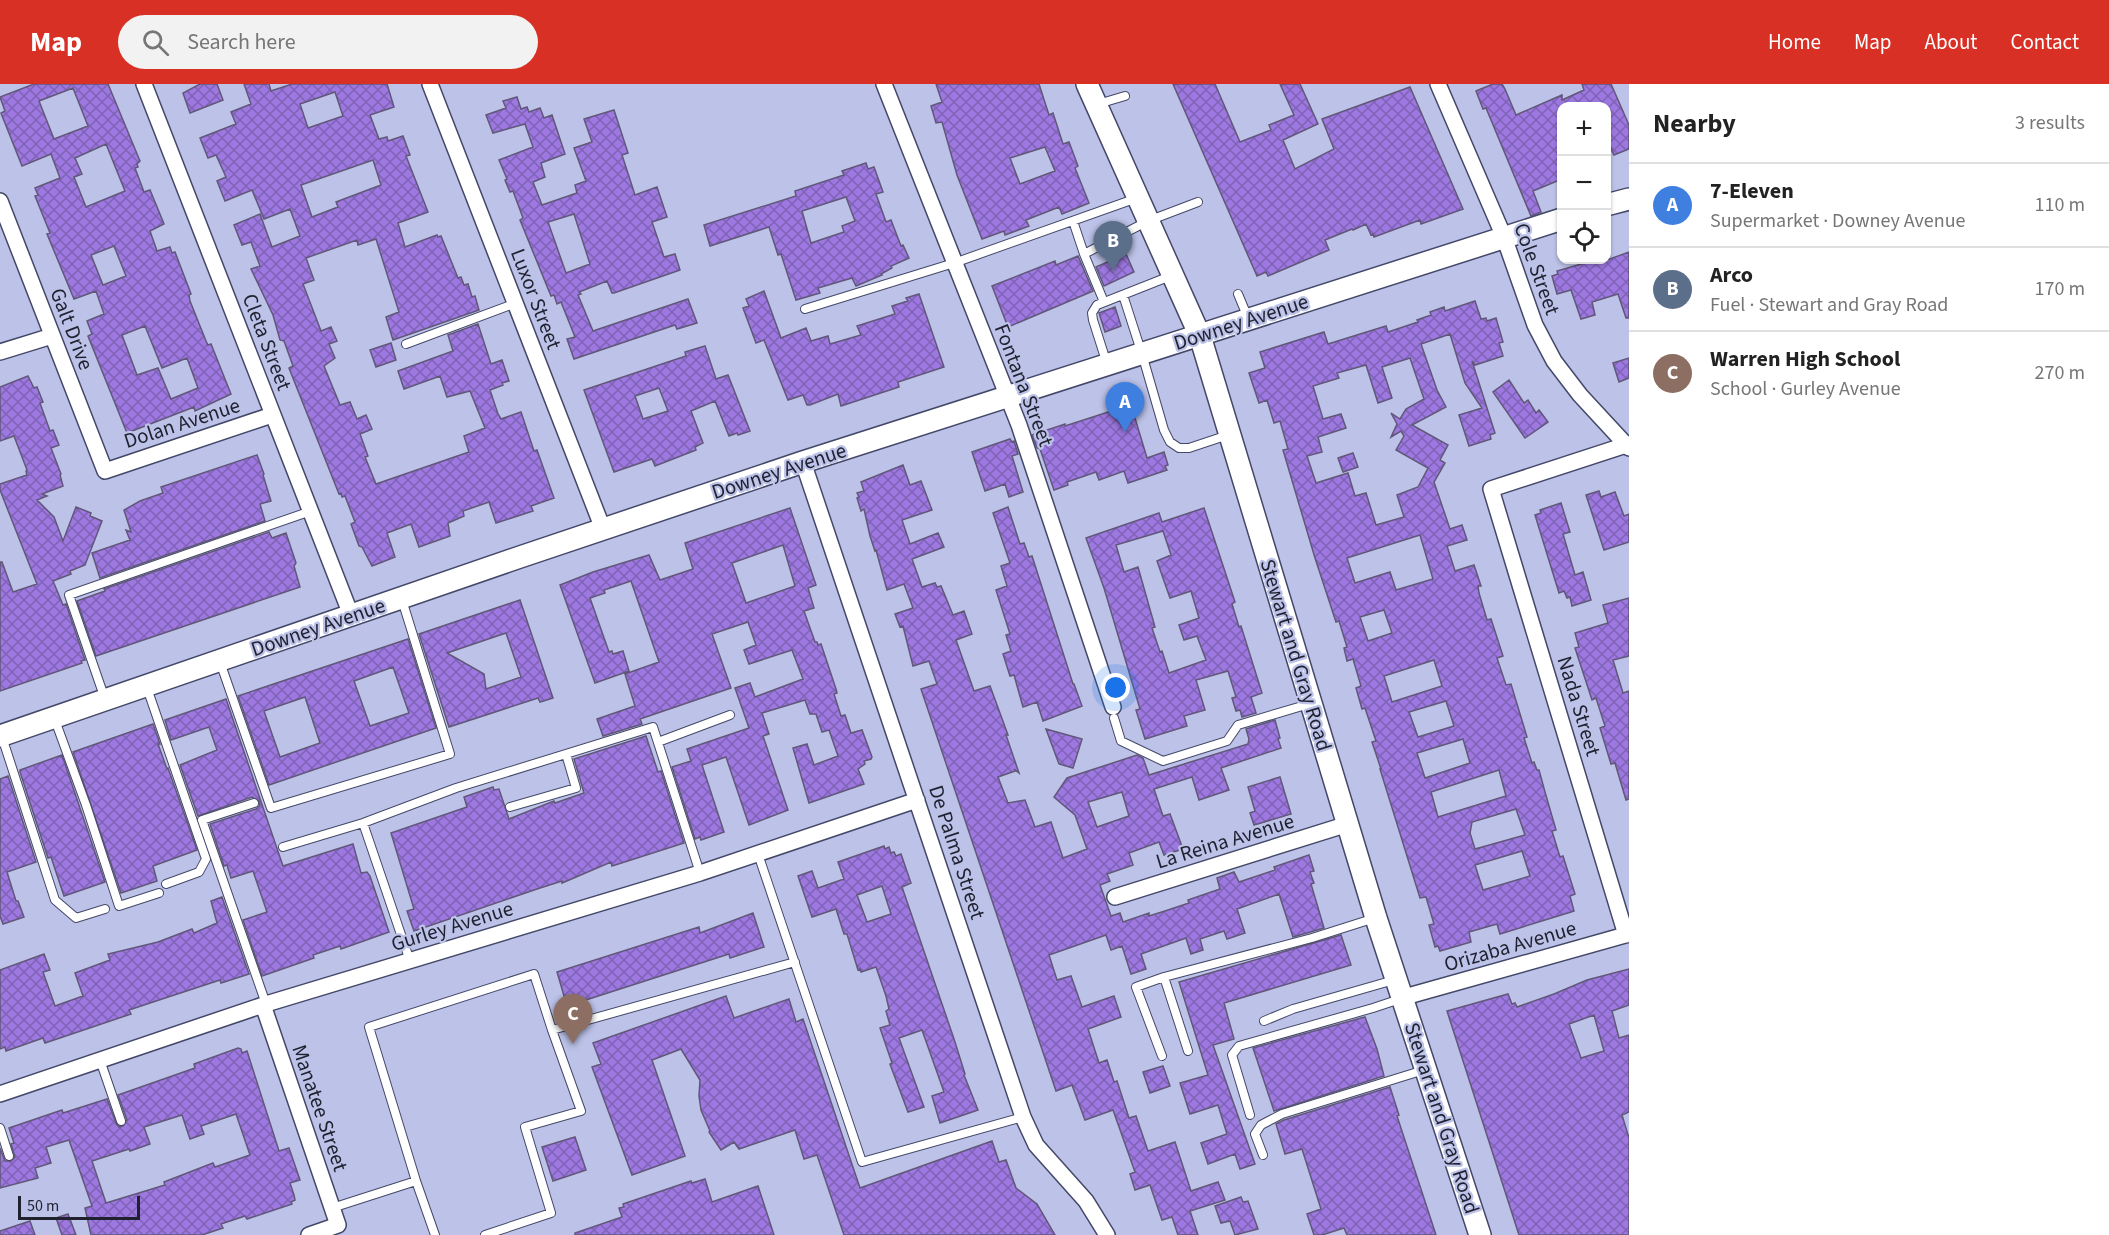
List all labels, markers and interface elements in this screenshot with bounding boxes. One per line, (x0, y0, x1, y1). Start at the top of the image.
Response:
search box (118, 15, 538, 69)
text: Map (30, 22, 82, 62)
icon: search (139, 26, 172, 59)
text: Search here (187, 26, 296, 58)
text: Home (1768, 27, 1821, 57)
text: Map (1854, 27, 1892, 57)
text: About (1925, 27, 1977, 57)
text: Contact (2010, 27, 2079, 57)
map controls (1557, 102, 1611, 264)
button: + (1557, 102, 1611, 156)
text: Nearby (1653, 105, 1736, 142)
text: 3 results (2015, 109, 2085, 137)
button: − (1557, 156, 1611, 210)
text: 7-Eleven (1710, 175, 1794, 207)
text: A (1667, 191, 1678, 219)
text: 110 m (2035, 191, 2085, 219)
text: Supermarket · Downey Avenue (1710, 207, 1966, 235)
button: locate (1557, 210, 1611, 264)
street label: Cole Street (1506, 219, 1568, 319)
pin: B (1094, 222, 1132, 271)
street label: Luxor Street (503, 244, 569, 354)
text: Arco (1710, 259, 1753, 291)
text: B (1666, 275, 1679, 303)
text: 170 m (2035, 275, 2085, 303)
street label: Galt Drive (43, 284, 101, 374)
street label: Downey Avenue (1170, 286, 1312, 358)
street label: Cleta Street (235, 289, 299, 395)
text: Fuel · Stewart and Gray Road (1710, 291, 1948, 319)
street label: Fontana Street (987, 319, 1061, 451)
text: Warren High School (1710, 343, 1900, 375)
text: C (1667, 359, 1678, 387)
text: 270 m (2035, 359, 2085, 387)
text: School · Gurley Avenue (1710, 375, 1901, 403)
pin: A (1106, 382, 1144, 432)
street label: Dolan Avenue (120, 390, 244, 456)
street label: Downey Avenue (708, 435, 850, 507)
street label: Stewart and Gray Road (1252, 555, 1340, 755)
street label: Downey Avenue (247, 590, 389, 664)
street label: Nada Street (1550, 652, 1608, 760)
your location (1101, 673, 1130, 702)
street label: De Palma Street (921, 781, 993, 923)
street label: La Reina Avenue (1152, 806, 1298, 876)
street label: Gurley Avenue (387, 893, 517, 959)
street label: Orizaba Avenue (1440, 913, 1580, 979)
pin: C (554, 994, 592, 1044)
street label: Stewart and Gray Road (1397, 1019, 1487, 1217)
street label: Manatee Street (284, 1041, 356, 1175)
scale bar (18, 1193, 140, 1220)
text: 50 m (27, 1195, 59, 1217)

